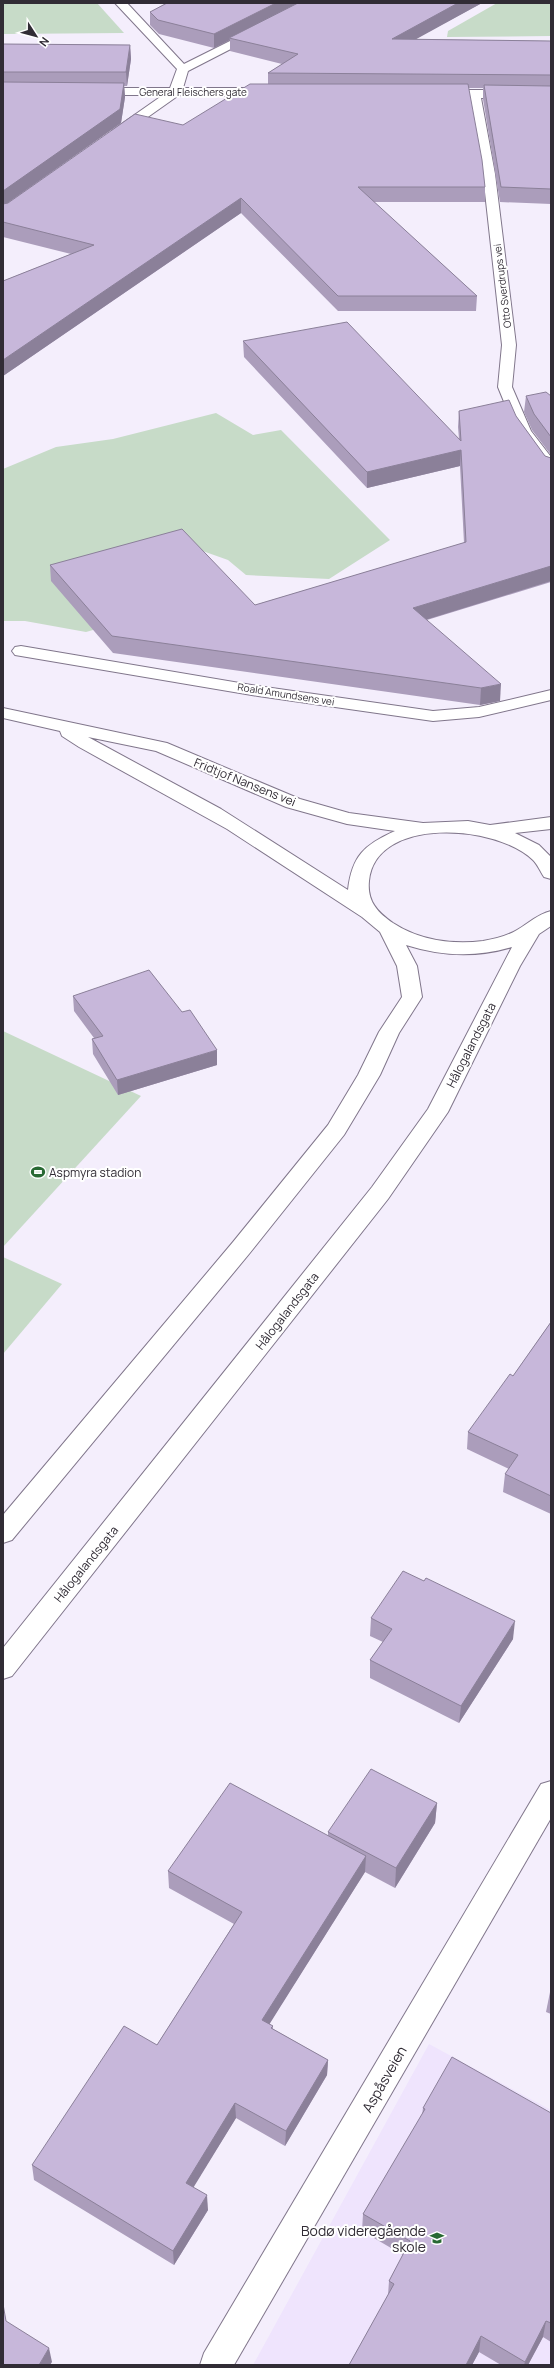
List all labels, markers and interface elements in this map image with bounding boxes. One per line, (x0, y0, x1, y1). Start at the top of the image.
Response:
north arrow (16, 16, 56, 56)
text: N (36, 35, 53, 50)
street label: General Fleischers gate (139, 85, 247, 99)
street label: Otto Sverdrups vei (490, 243, 514, 329)
street label: Roald Amundsens vei (237, 679, 335, 709)
street label: Fridtjof Nansens vei (192, 754, 298, 810)
street label: Hålogalandsgata (442, 999, 500, 1091)
sports icon: Aspmyra stadion (30, 1164, 46, 1180)
place label: Aspmyra stadion (49, 1164, 141, 1181)
street label: Hålogalandsgata (251, 1269, 323, 1353)
street label: Hålogalandsgata (50, 1522, 122, 1606)
street label: Aspåsveien (357, 2042, 411, 2116)
place label: Bodø videregående skole (301, 2221, 426, 2256)
school or university icon: Bodø videregående skole (429, 2230, 445, 2246)

